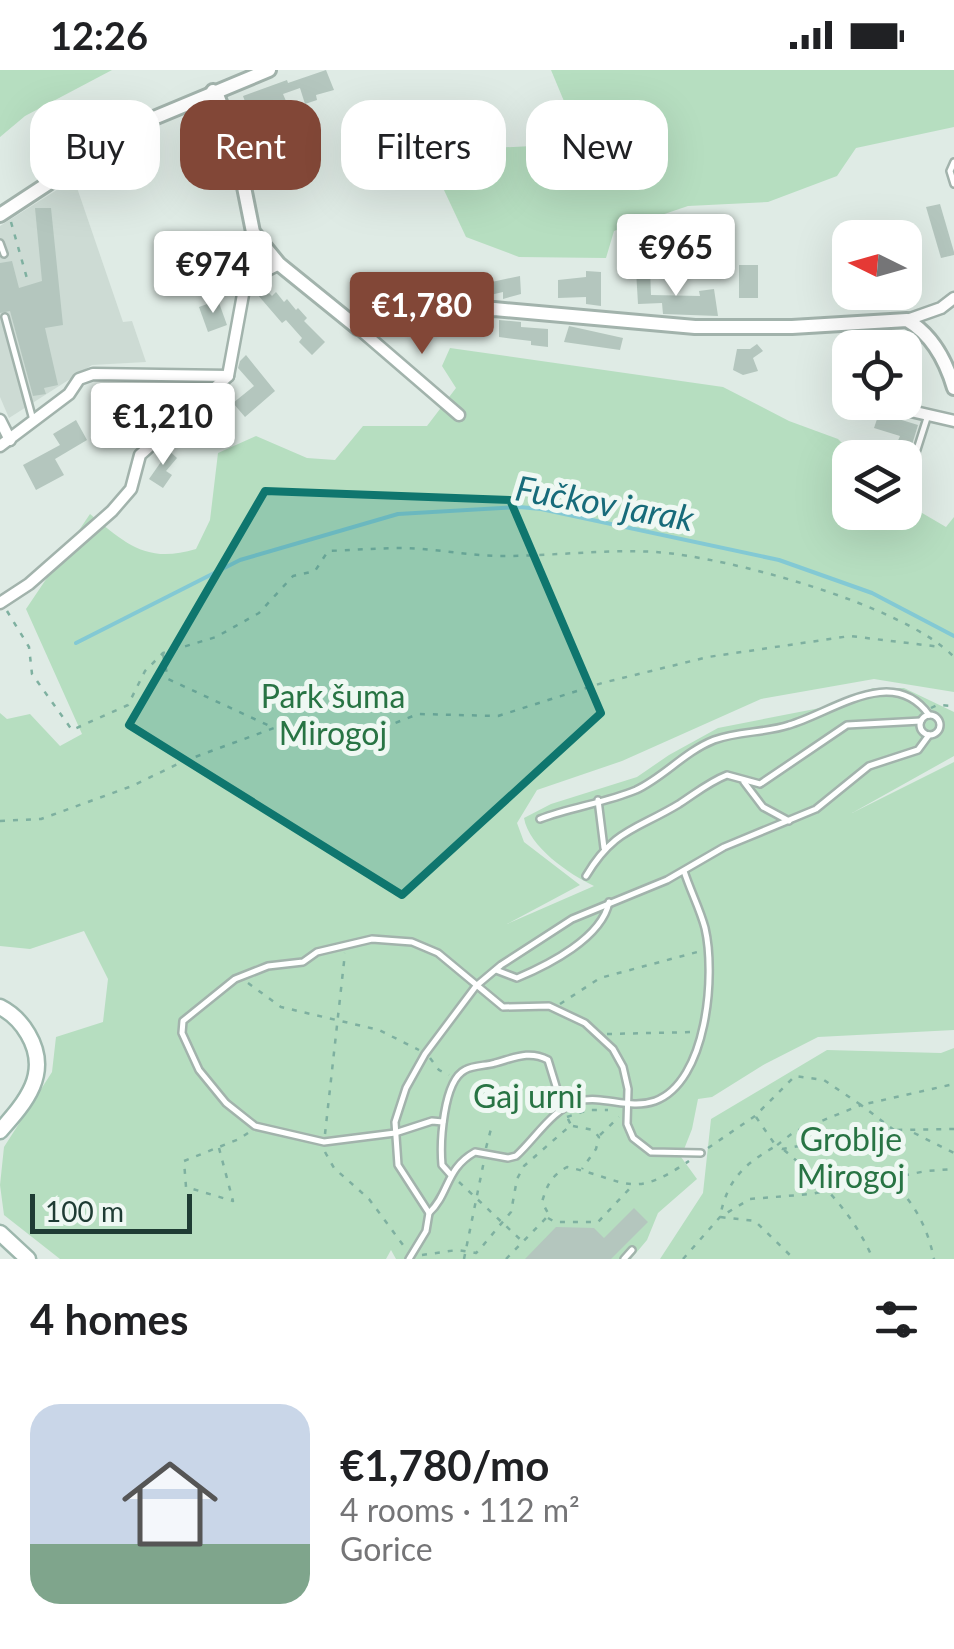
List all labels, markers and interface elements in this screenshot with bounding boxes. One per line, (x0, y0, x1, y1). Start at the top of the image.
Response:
text: 12:26 (50, 12, 148, 58)
chip: Buy (30, 100, 160, 190)
chip: Rent (180, 100, 321, 190)
chip: Filters (341, 100, 506, 190)
chip: New (526, 100, 668, 190)
pin: €965 (617, 214, 735, 299)
north arrow (832, 220, 922, 310)
map controls (832, 220, 922, 530)
text: €965 (639, 227, 713, 266)
pin: €974 (154, 231, 272, 316)
text: €974 (176, 244, 250, 283)
pin: €1,780 (341, 272, 503, 357)
text: €1,780 (372, 285, 472, 324)
button: locate (832, 330, 922, 420)
pin: €1,210 (82, 383, 244, 468)
text: €1,210 (113, 396, 213, 435)
button: layers (832, 440, 922, 530)
water label: Fučkov jarak (512, 466, 698, 538)
park label: Park šuma Mirogoj (261, 676, 405, 752)
park label: Gaj urni (473, 1076, 583, 1115)
park label: Groblje Mirogoj (797, 1119, 905, 1195)
scale bar (30, 1189, 192, 1234)
text: 100 m (45, 1194, 124, 1228)
icon: filters (869, 1292, 924, 1347)
text: 4 homes (30, 1294, 188, 1344)
text: €1,780/mo (340, 1440, 549, 1490)
icon: home (110, 1444, 230, 1564)
text: 4 rooms · 112 m² (340, 1490, 580, 1529)
text: Gorice (340, 1529, 433, 1568)

